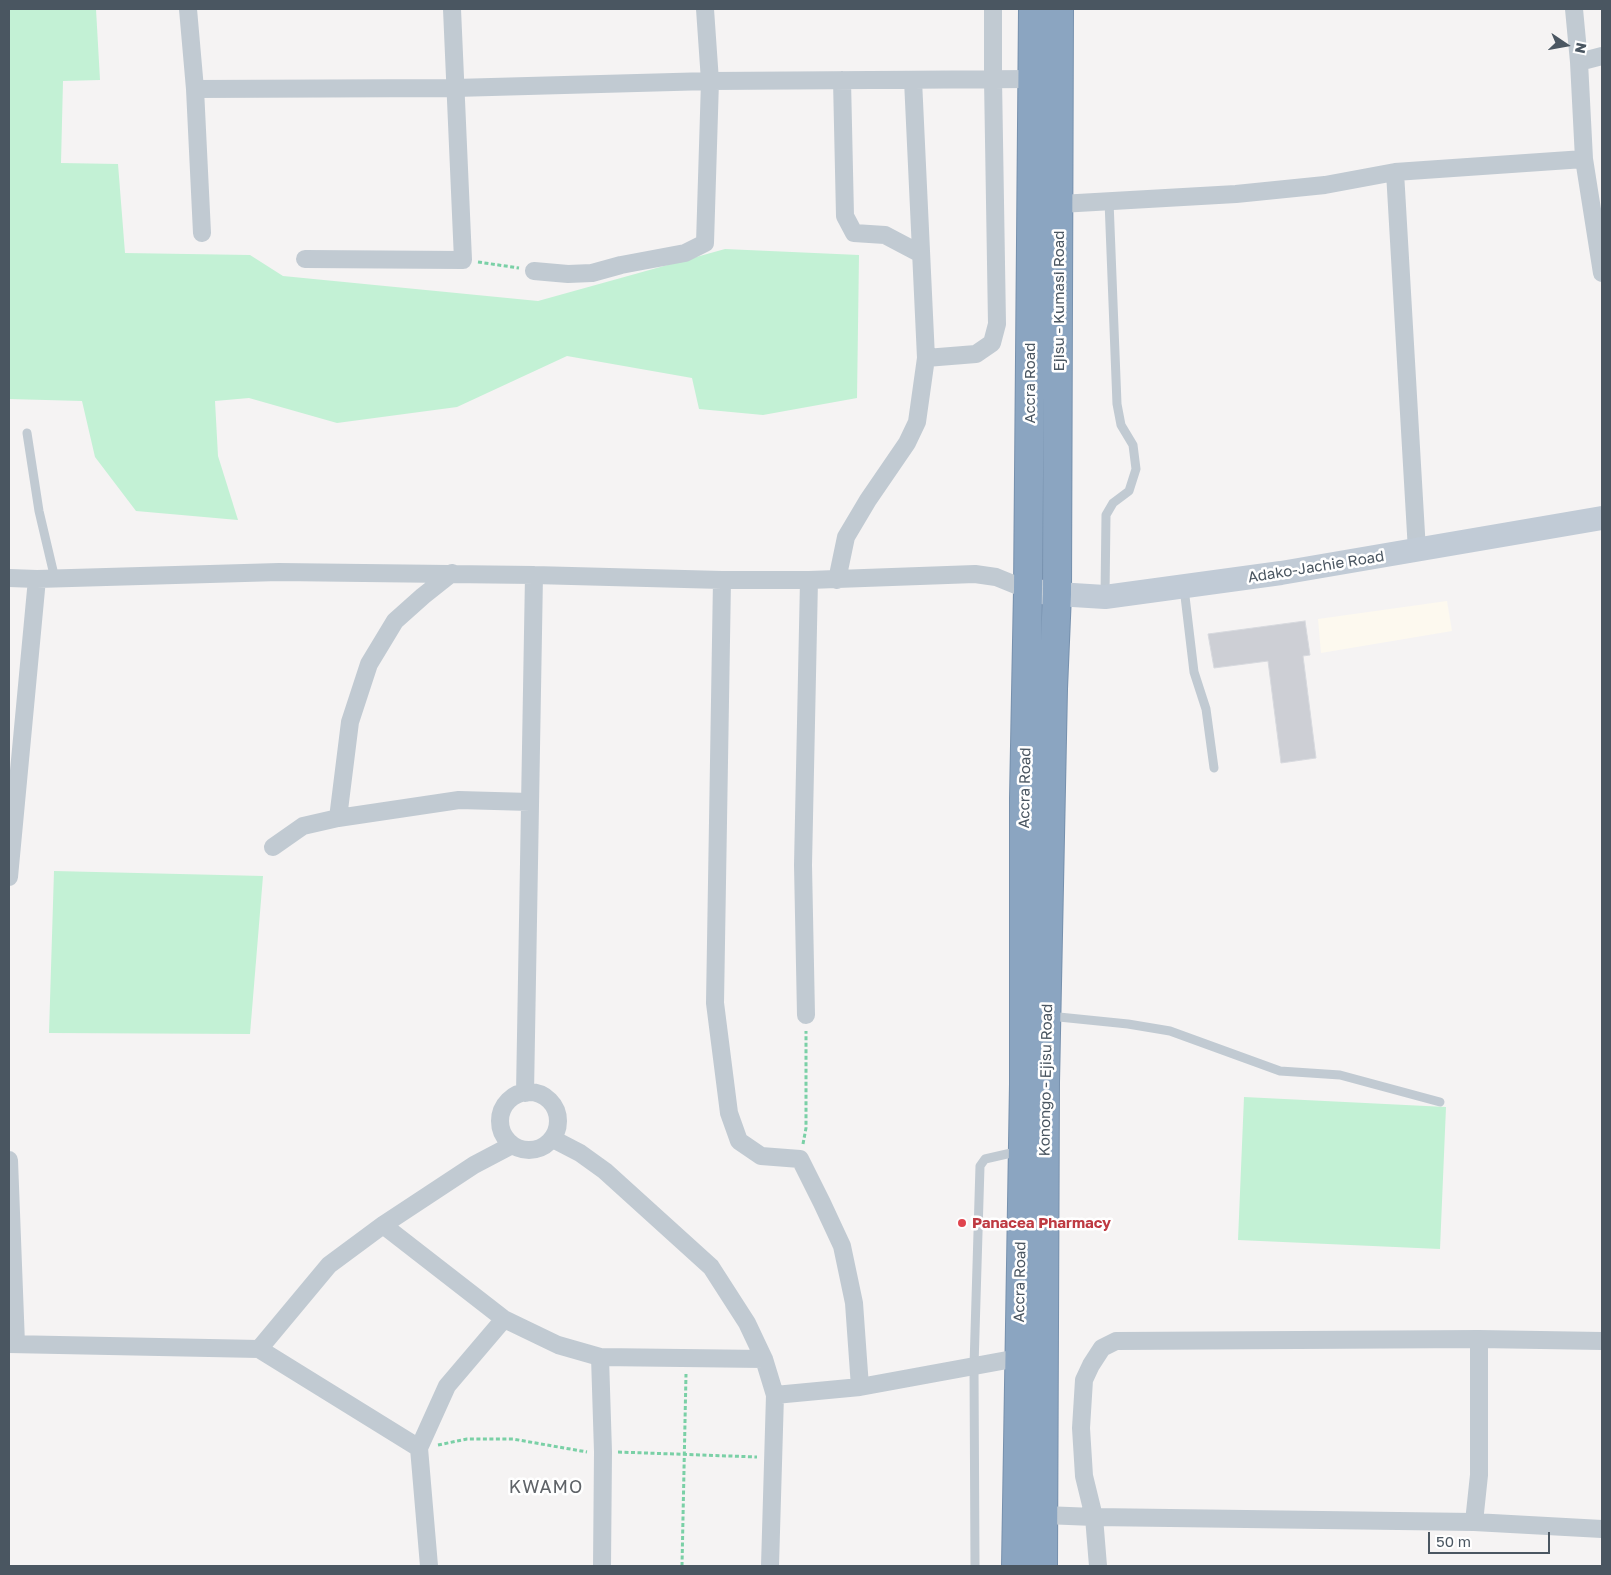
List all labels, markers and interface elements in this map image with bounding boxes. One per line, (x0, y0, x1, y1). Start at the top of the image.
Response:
north arrow (1541, 20, 1591, 70)
text: N (1572, 41, 1591, 55)
street label: Ejisu - Kumasi Road (1050, 231, 1068, 371)
street label: Accra Road (1021, 343, 1039, 423)
street label: Adako-Jachie Road (1246, 547, 1386, 587)
street label: Accra Road (1015, 747, 1035, 829)
street label: Konongo - Ejisu Road (1036, 1004, 1056, 1156)
place label: Panacea Pharmacy (972, 1214, 1111, 1232)
marker: Panacea Pharmacy (956, 1217, 968, 1229)
street label: Accra Road (1010, 1241, 1030, 1323)
district label: KWAMO (508, 1476, 584, 1498)
scale bar (1431, 1522, 1554, 1554)
text: 50 m (1436, 1532, 1471, 1550)

